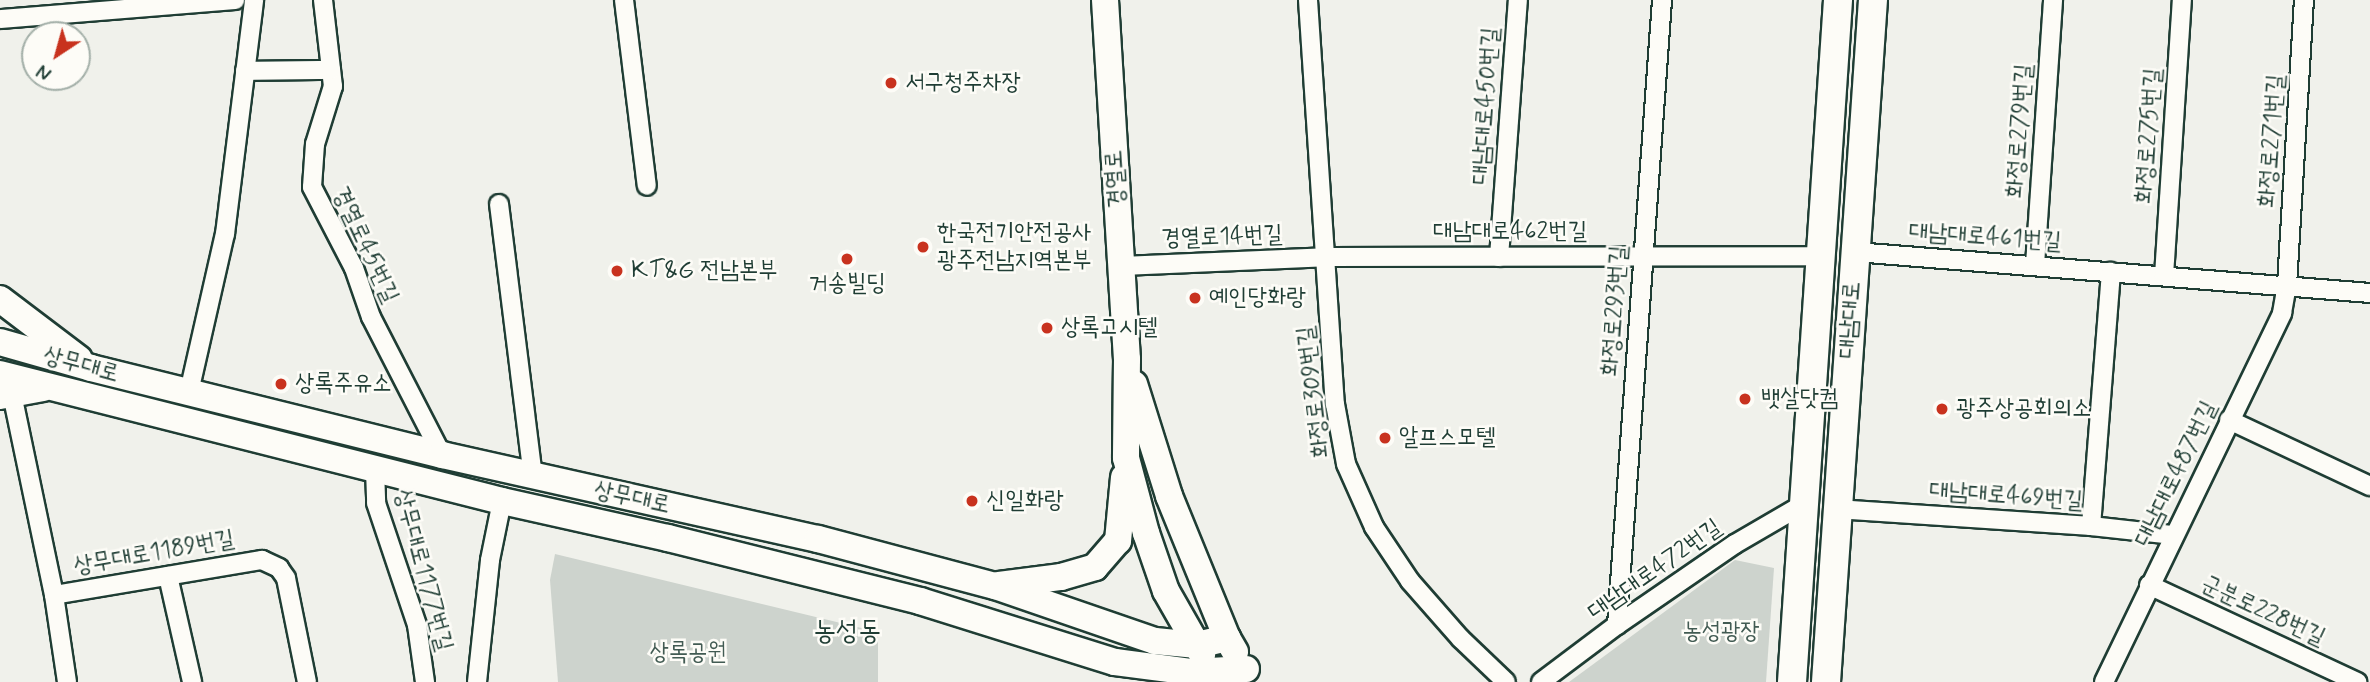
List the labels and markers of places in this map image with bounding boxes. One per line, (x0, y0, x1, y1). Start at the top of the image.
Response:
place label: 서구청주차장 (905, 69, 1021, 97)
marker: 서구청주차장 (883, 75, 899, 91)
place label: 한국전기안전공사 광주전남지역본부 (937, 219, 1092, 275)
marker: 한국전기안전공사 광주전남지역본부 (915, 239, 931, 255)
marker: 거송빌딩 (839, 251, 855, 267)
place label: KT&G 전남본부 (631, 257, 778, 285)
marker: KT&G 전남본부 (609, 263, 625, 279)
place label: 거송빌딩 (808, 270, 886, 298)
place label: 예인당화랑 (1209, 284, 1306, 312)
marker: 예인당화랑 (1187, 290, 1203, 306)
place label: 상록고시텔 (1061, 314, 1158, 342)
marker: 상록고시텔 (1039, 320, 1055, 336)
place label: 상록주유소 (295, 370, 392, 398)
marker: 상록주유소 (273, 376, 289, 392)
place label: 뱃살닷컴 (1761, 385, 1838, 413)
marker: 뱃살닷컴 (1735, 389, 1755, 409)
place label: 광주상공회의소 (1956, 395, 2091, 423)
marker: 광주상공회의소 (1934, 401, 1950, 417)
place label: 알프스모텔 (1399, 424, 1496, 452)
marker: 알프스모텔 (1377, 430, 1393, 446)
place label: 신일화랑 (986, 487, 1063, 515)
marker: 신일화랑 (964, 493, 980, 509)

